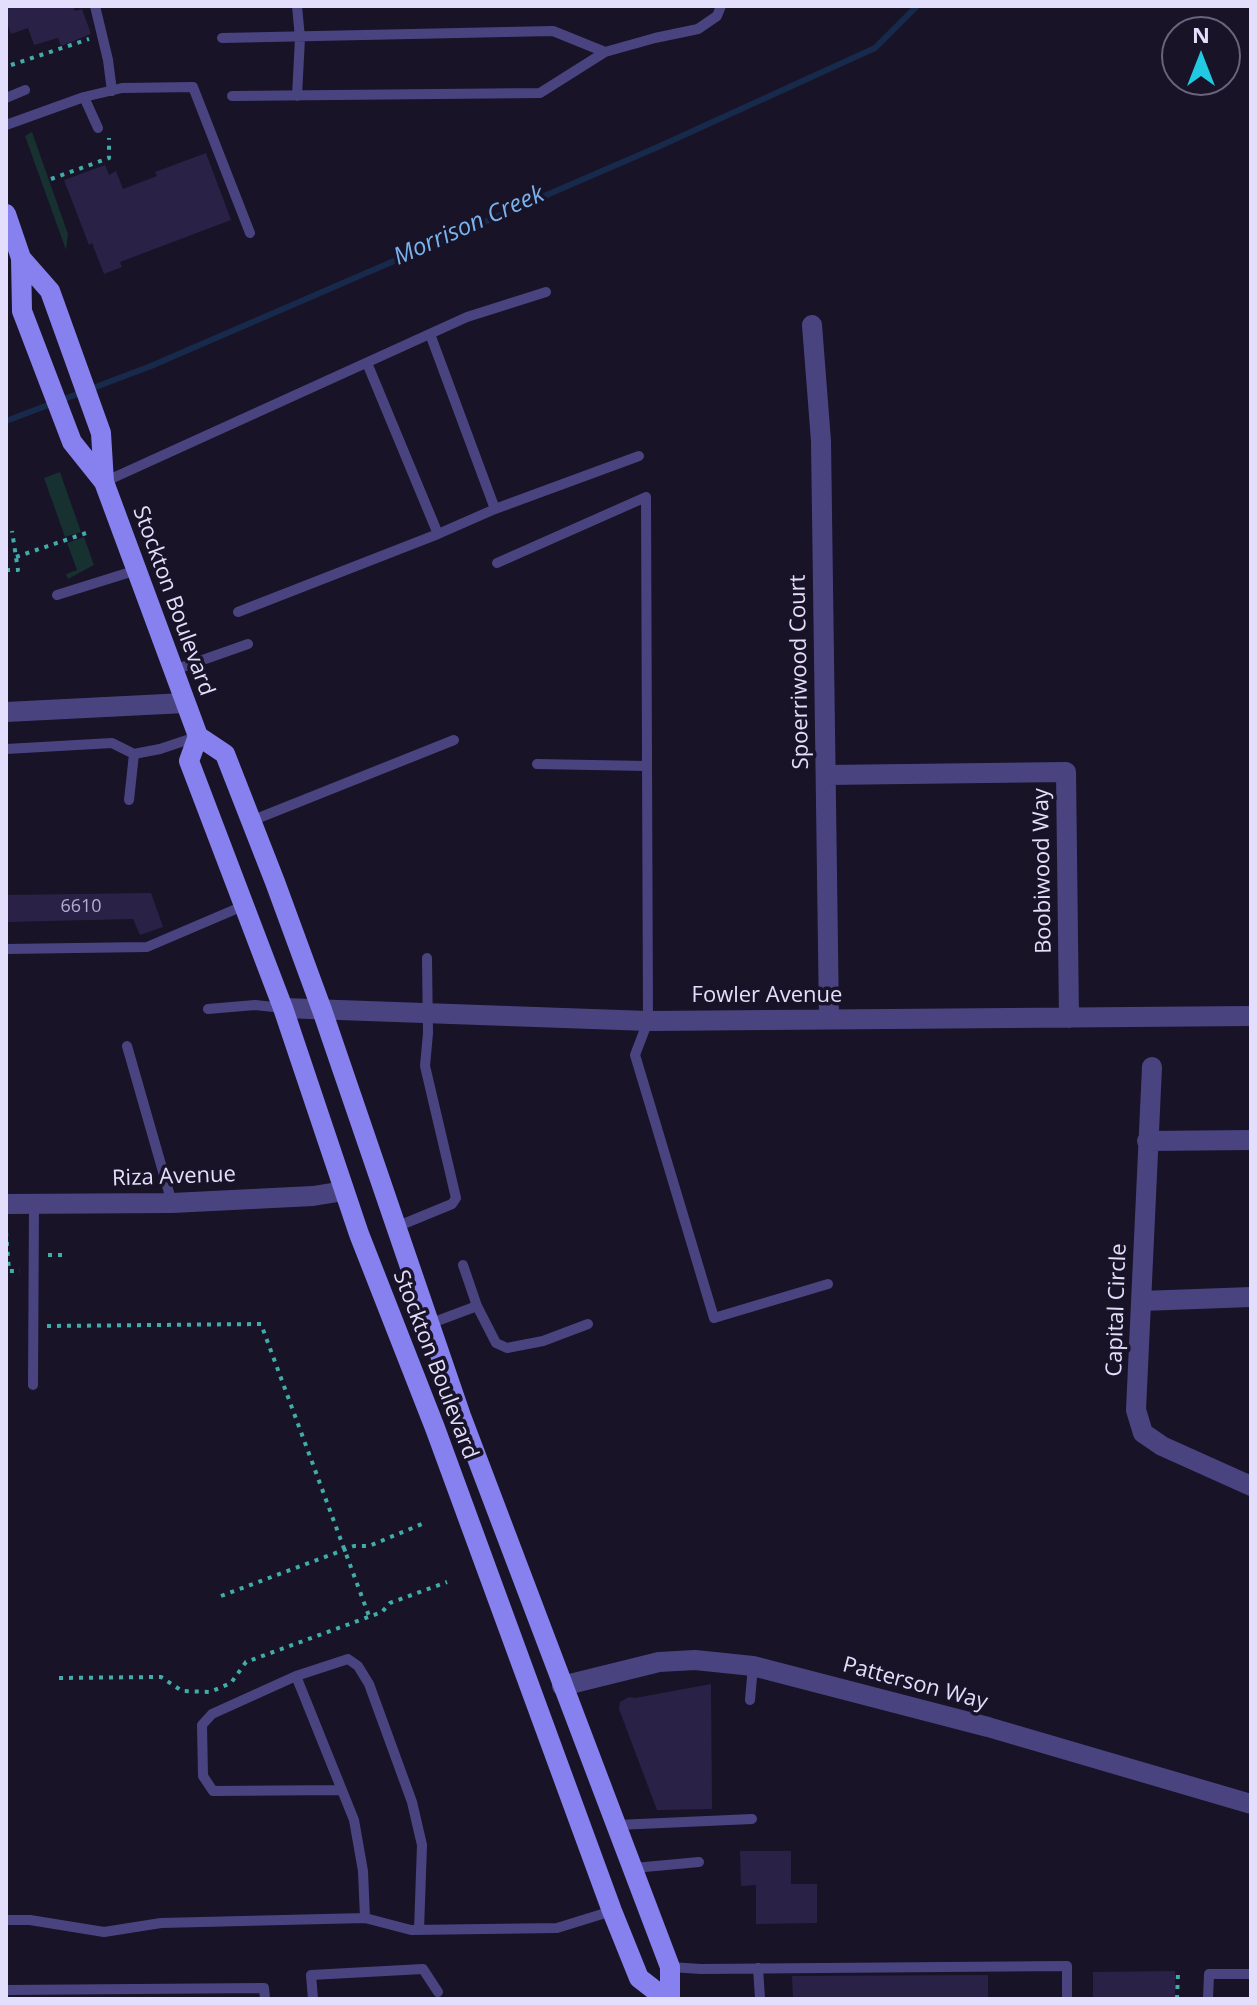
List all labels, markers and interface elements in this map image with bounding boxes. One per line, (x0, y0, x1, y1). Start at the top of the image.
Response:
north arrow (1161, 16, 1241, 96)
text: N (1192, 19, 1210, 49)
water label: Morrison Creek (389, 180, 549, 272)
street label: Stockton Boulevard (126, 503, 220, 699)
street label: Spoerriwood Court (785, 574, 815, 770)
street label: Boobiwood Way (1028, 788, 1058, 954)
house number: 6610 (60, 896, 102, 918)
street label: Fowler Avenue (692, 983, 842, 1009)
street label: Riza Avenue (112, 1162, 236, 1192)
street label: Capital Circle (1101, 1243, 1133, 1377)
street label: Stockton Boulevard (387, 1267, 483, 1463)
street label: Patterson Way (840, 1652, 990, 1716)

